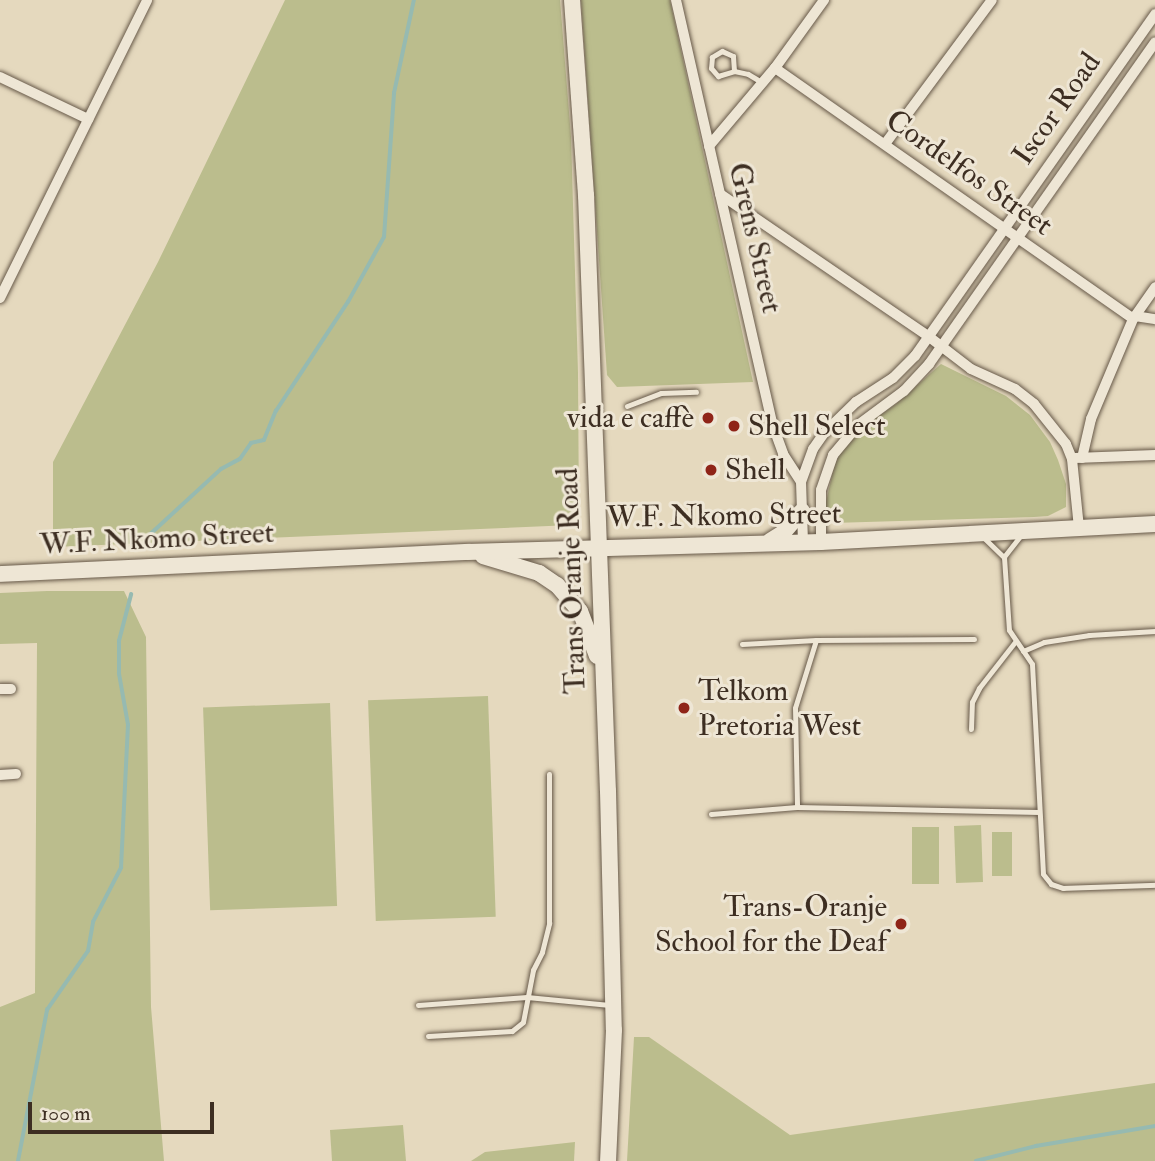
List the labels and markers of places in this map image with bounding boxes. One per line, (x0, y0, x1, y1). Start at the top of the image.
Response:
place label: vida e caffè (567, 400, 694, 436)
place label: Shell Select (748, 408, 886, 444)
marker: vida e caffè (700, 410, 716, 426)
marker: Shell Select (726, 418, 742, 434)
place label: Shell (725, 452, 785, 488)
marker: Shell (703, 462, 719, 478)
place label: Telkom Pretoria West (698, 673, 861, 744)
marker: Telkom Pretoria West (676, 700, 692, 716)
place label: Trans-Oranje School for the Deaf (655, 889, 887, 960)
marker: Trans-Oranje School for the Deaf (893, 916, 909, 932)

